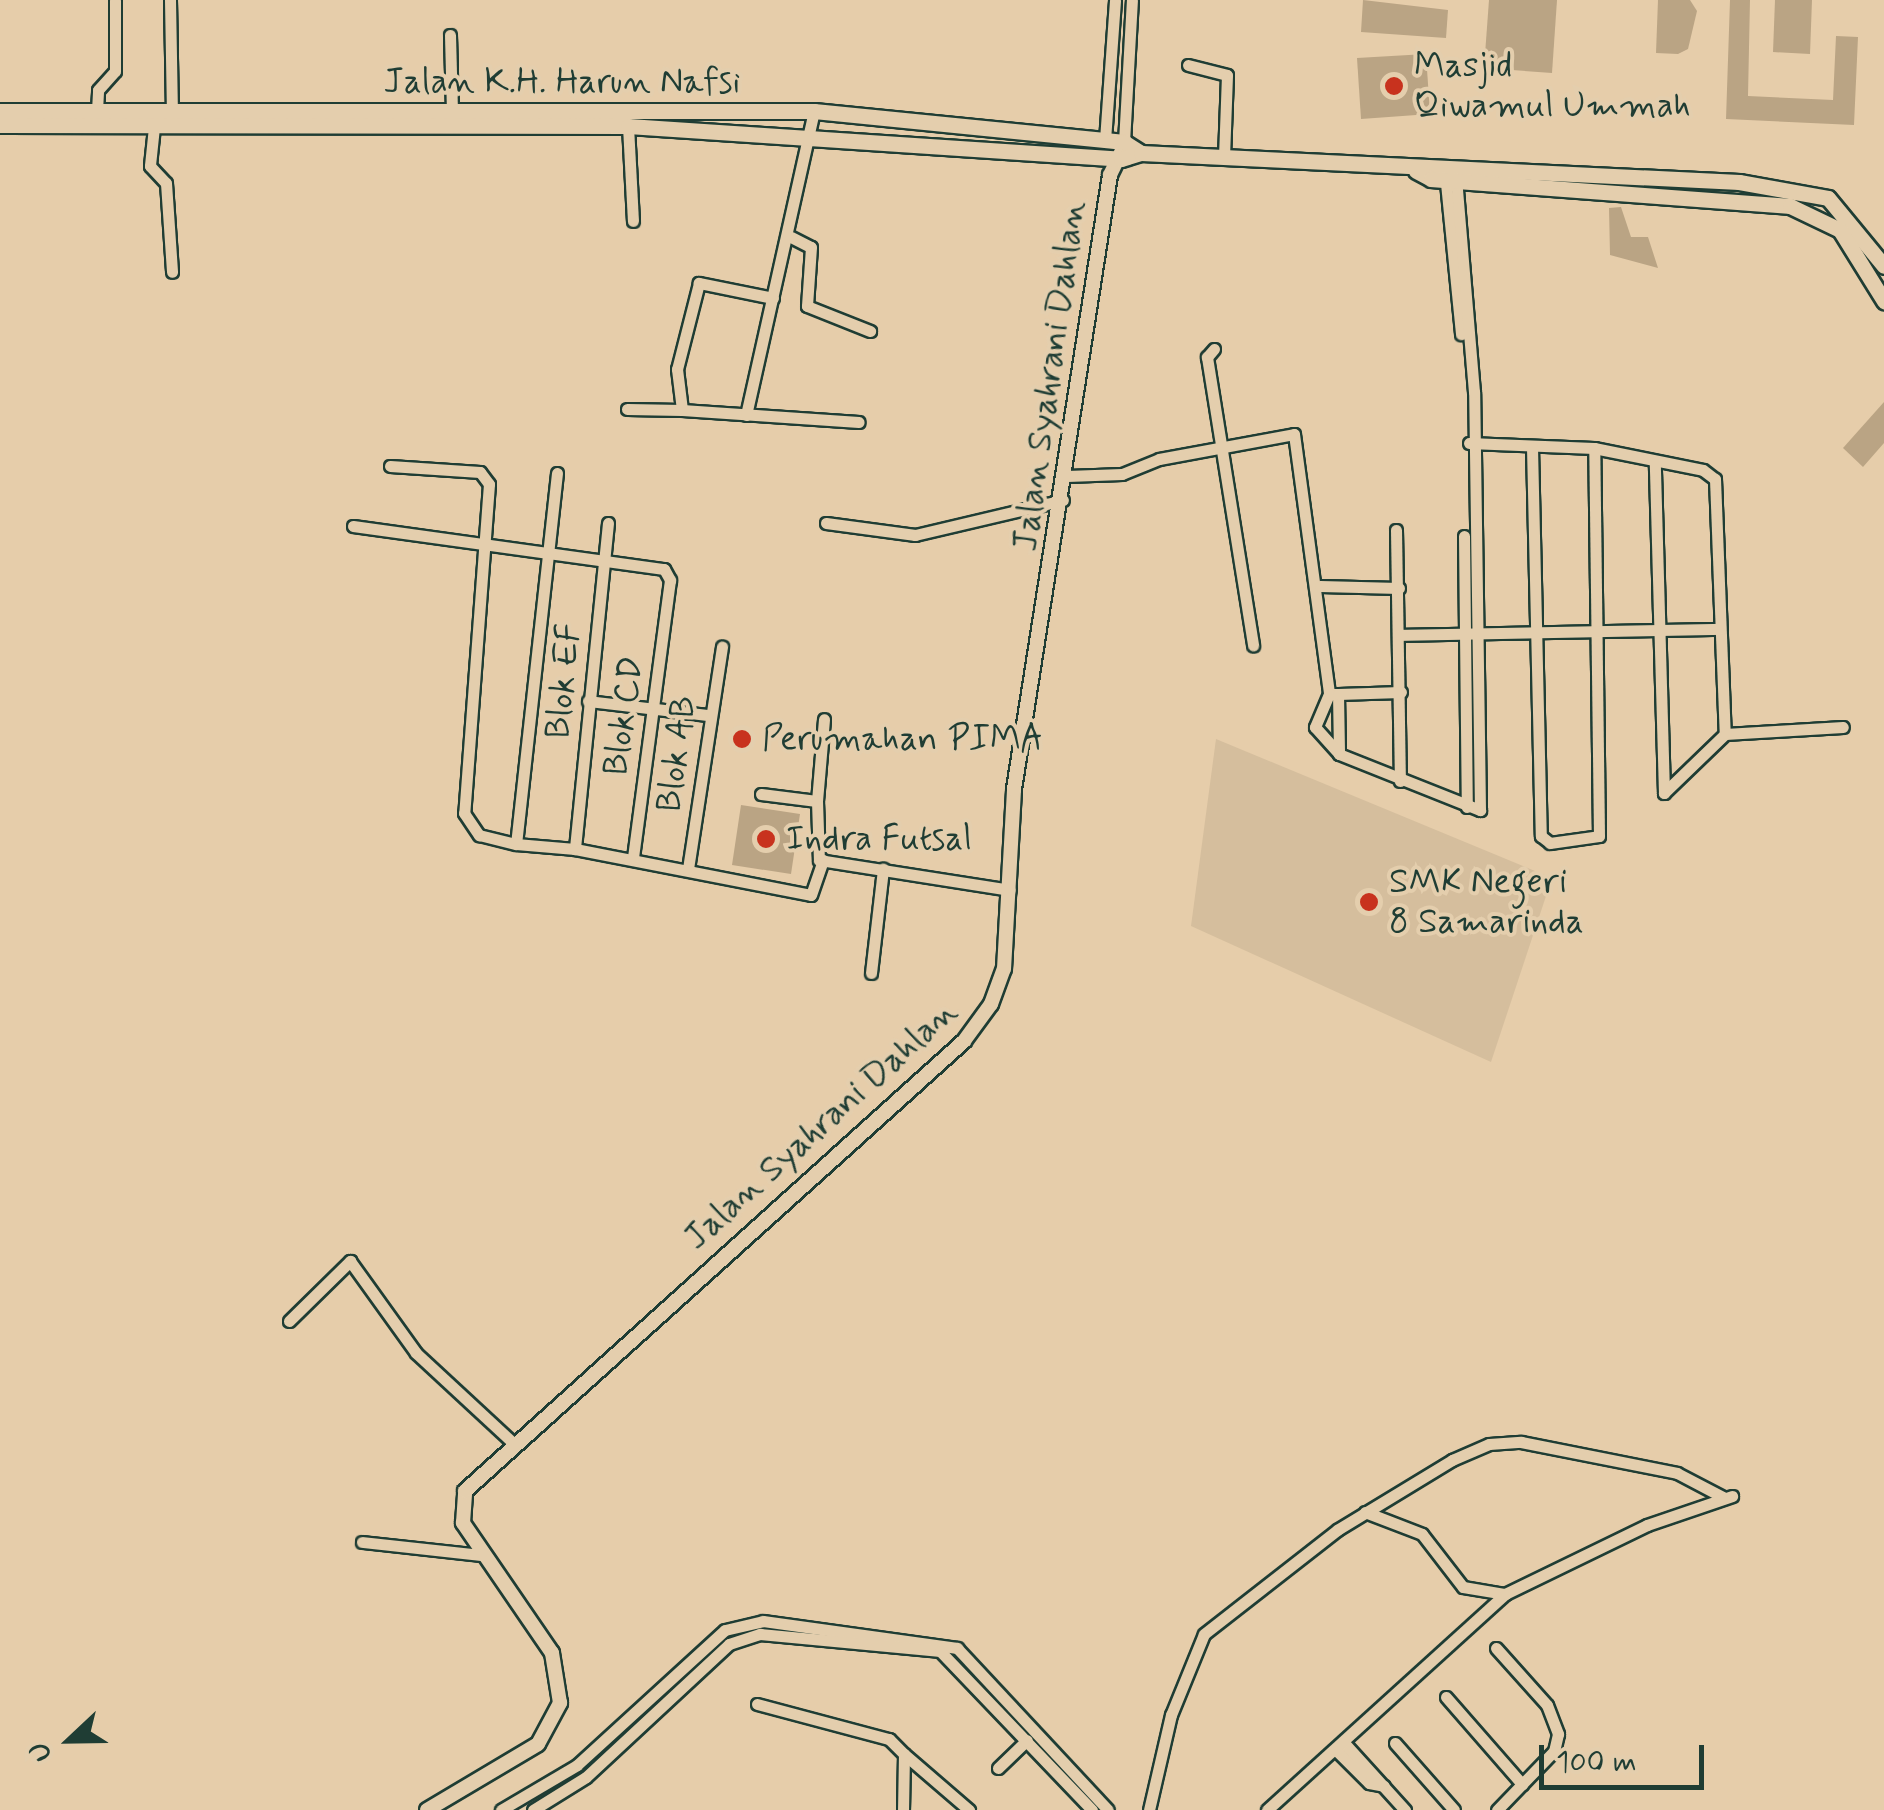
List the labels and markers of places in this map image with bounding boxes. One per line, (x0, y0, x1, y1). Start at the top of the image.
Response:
place label: Masjid Qiwamul Ummah (1414, 45, 1679, 127)
marker: Masjid Qiwamul Ummah (1383, 75, 1405, 97)
place label: Perumahan PIMA (762, 718, 1041, 760)
marker: Perumahan PIMA (731, 728, 753, 750)
place label: Indra Futsal (786, 818, 968, 860)
marker: Indra Futsal (755, 828, 777, 850)
place label: SMK Negeri 8 Samarinda (1389, 861, 1584, 943)
marker: SMK Negeri 8 Samarinda (1358, 891, 1380, 913)

